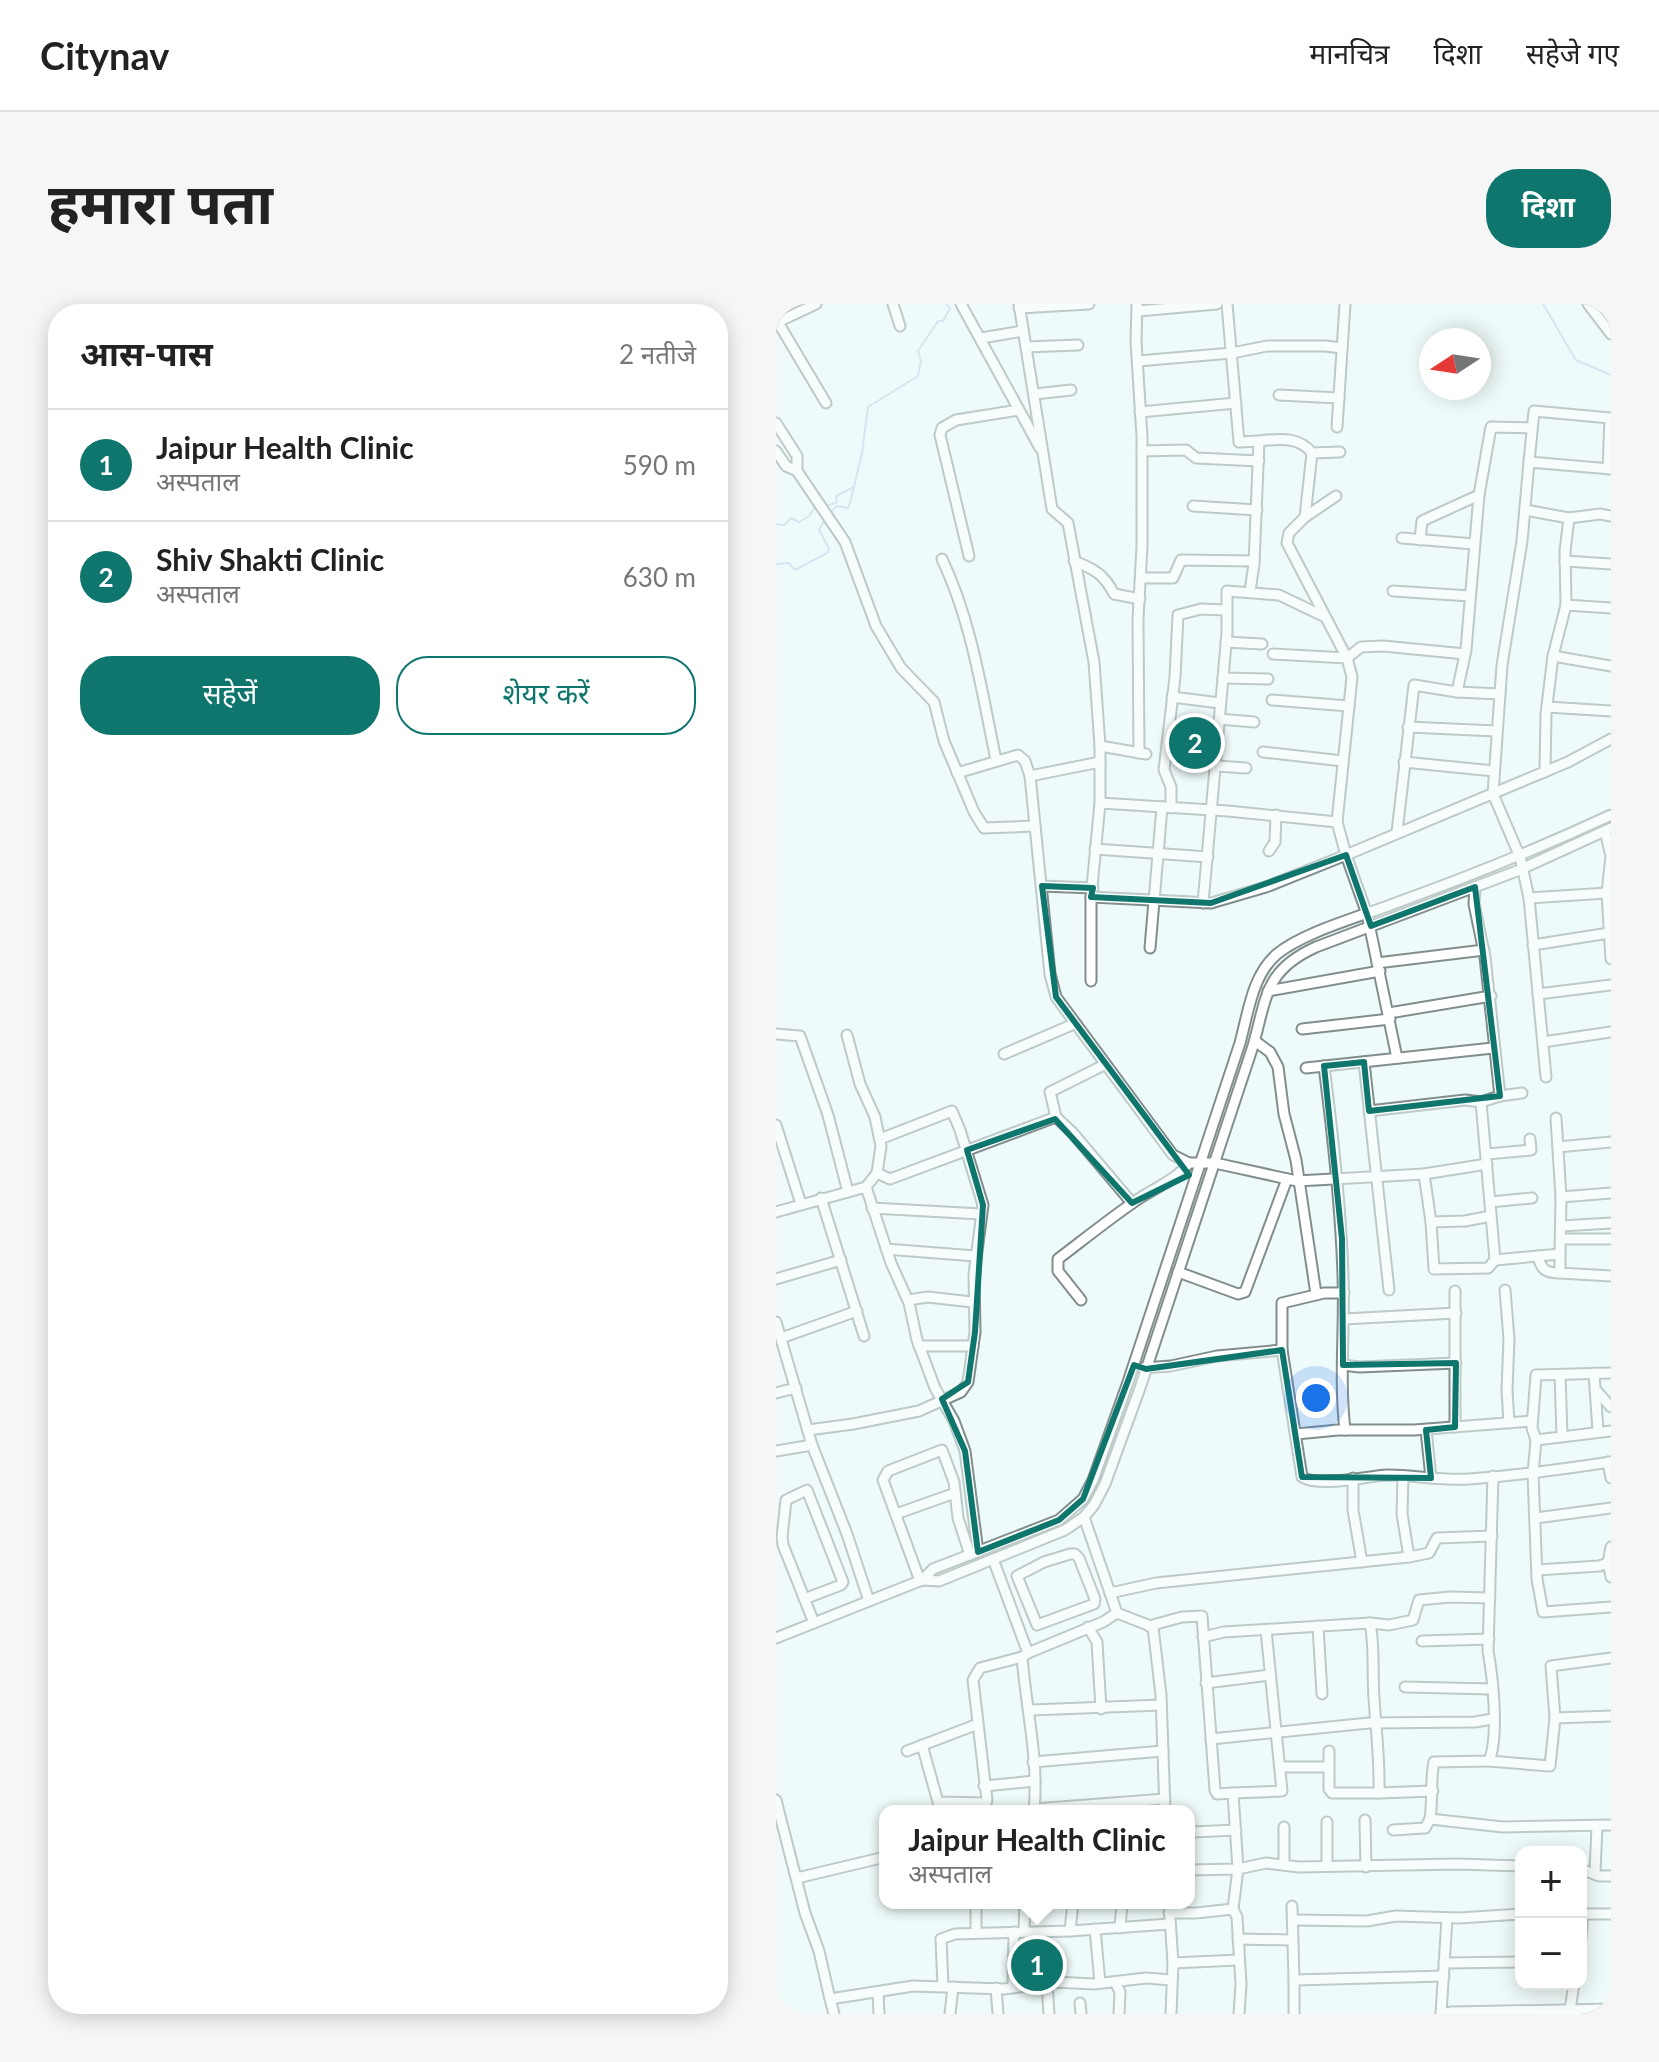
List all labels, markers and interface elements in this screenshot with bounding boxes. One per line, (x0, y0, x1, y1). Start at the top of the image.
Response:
text: Citynav (40, 32, 169, 78)
text: मानचित्र (1310, 36, 1390, 70)
text: दिशा (1434, 36, 1482, 70)
text: सहेजे गए (1526, 36, 1619, 70)
text: हमारा पता (48, 169, 273, 236)
button: दिशा (1486, 169, 1611, 248)
north arrow (1419, 328, 1491, 400)
text: आस-पास (80, 332, 213, 373)
text: 2 नतीजे (619, 338, 696, 370)
text: Jaipur Health Clinic (156, 429, 414, 465)
text: 1 (98, 449, 114, 481)
text: 590 m (623, 449, 696, 481)
text: अस्पताल (156, 465, 240, 497)
text: Shiv Shakti Clinic (156, 541, 384, 577)
text: 2 (98, 561, 114, 593)
text: 630 m (623, 561, 696, 593)
text: अस्पताल (156, 577, 240, 609)
button: सहेजें (80, 656, 380, 735)
button: शेयर करें (396, 656, 696, 735)
pin: 2 (1169, 713, 1221, 773)
your location (1296, 1378, 1336, 1418)
popup (879, 1805, 1195, 1909)
text: Jaipur Health Clinic (908, 1821, 1166, 1857)
map controls (1515, 1846, 1587, 1990)
button: + (1515, 1846, 1587, 1918)
text: अस्पताल (908, 1857, 992, 1889)
button: − (1515, 1918, 1587, 1990)
pin: 1 (1011, 1935, 1063, 1995)

